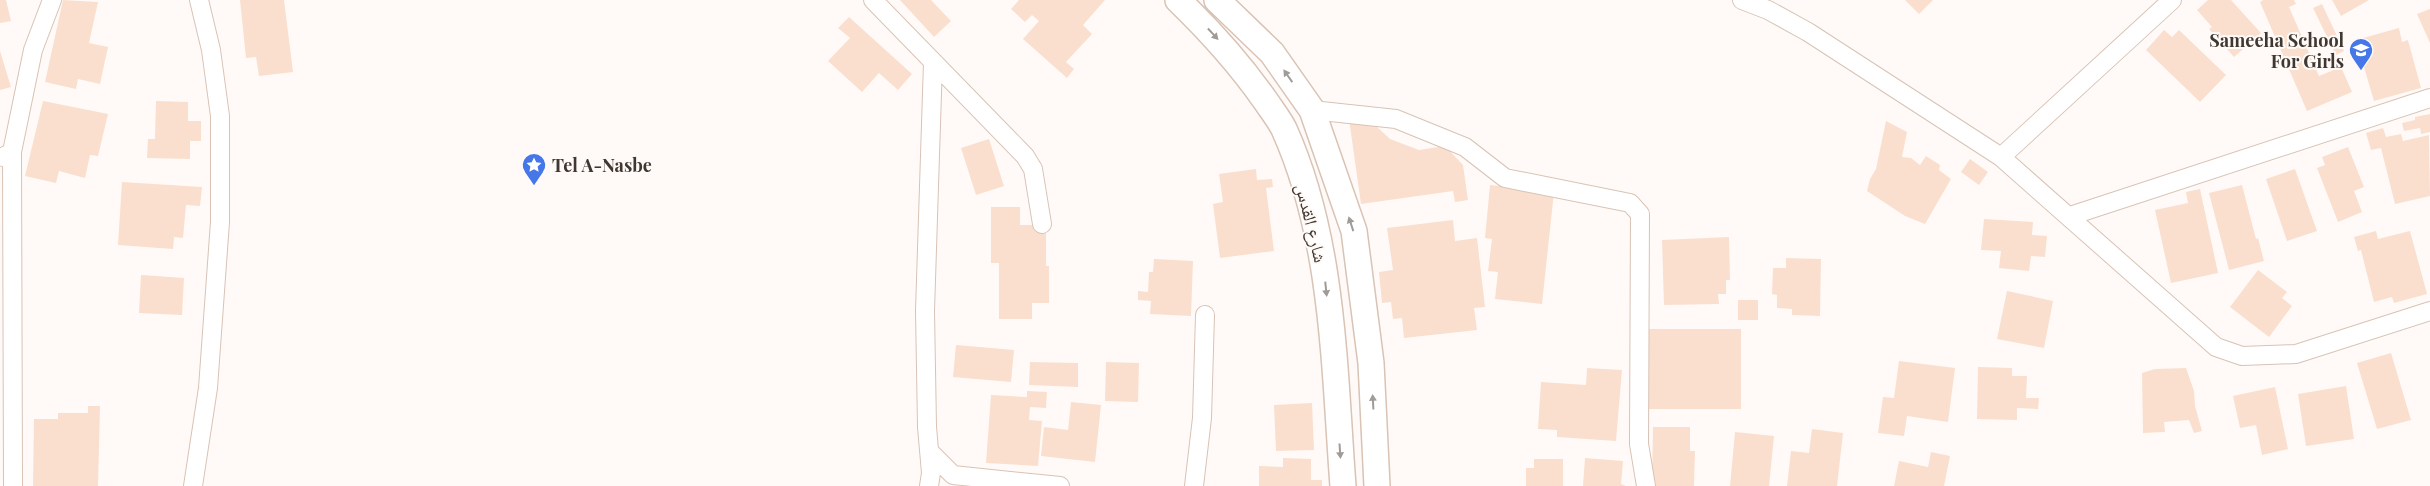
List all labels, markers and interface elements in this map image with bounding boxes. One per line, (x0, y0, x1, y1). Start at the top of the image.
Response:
one-way arrow (1207, 28, 1219, 40)
place label: Sameeha School For Girls (2209, 28, 2344, 73)
school or university icon: Sameeha School For Girls (2348, 37, 2374, 71)
one-way arrow (1283, 69, 1293, 83)
place icon: Tel A-Nasbe (521, 152, 547, 186)
place label: Tel A-Nasbe (552, 153, 652, 177)
street label: شارع القدس (1291, 181, 1333, 265)
one-way arrow (1347, 216, 1355, 231)
one-way arrow (1322, 282, 1330, 298)
one-way arrow (1369, 394, 1377, 410)
one-way arrow (1337, 443, 1345, 459)

